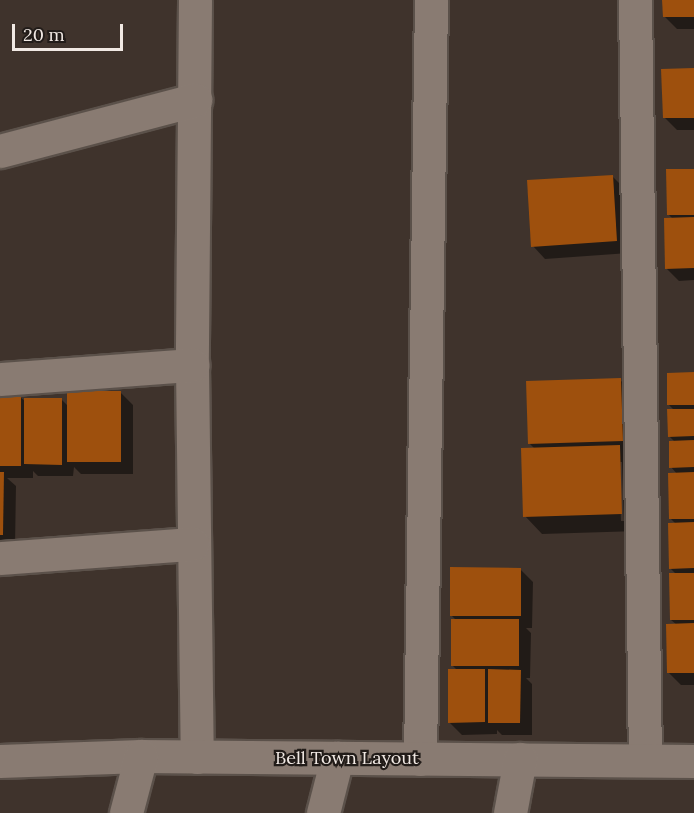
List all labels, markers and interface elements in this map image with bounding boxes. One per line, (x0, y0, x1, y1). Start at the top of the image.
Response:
scale bar (15, 12, 126, 50)
text: 20 m (23, 23, 65, 46)
street label: Bell Town Layout (275, 747, 419, 769)

